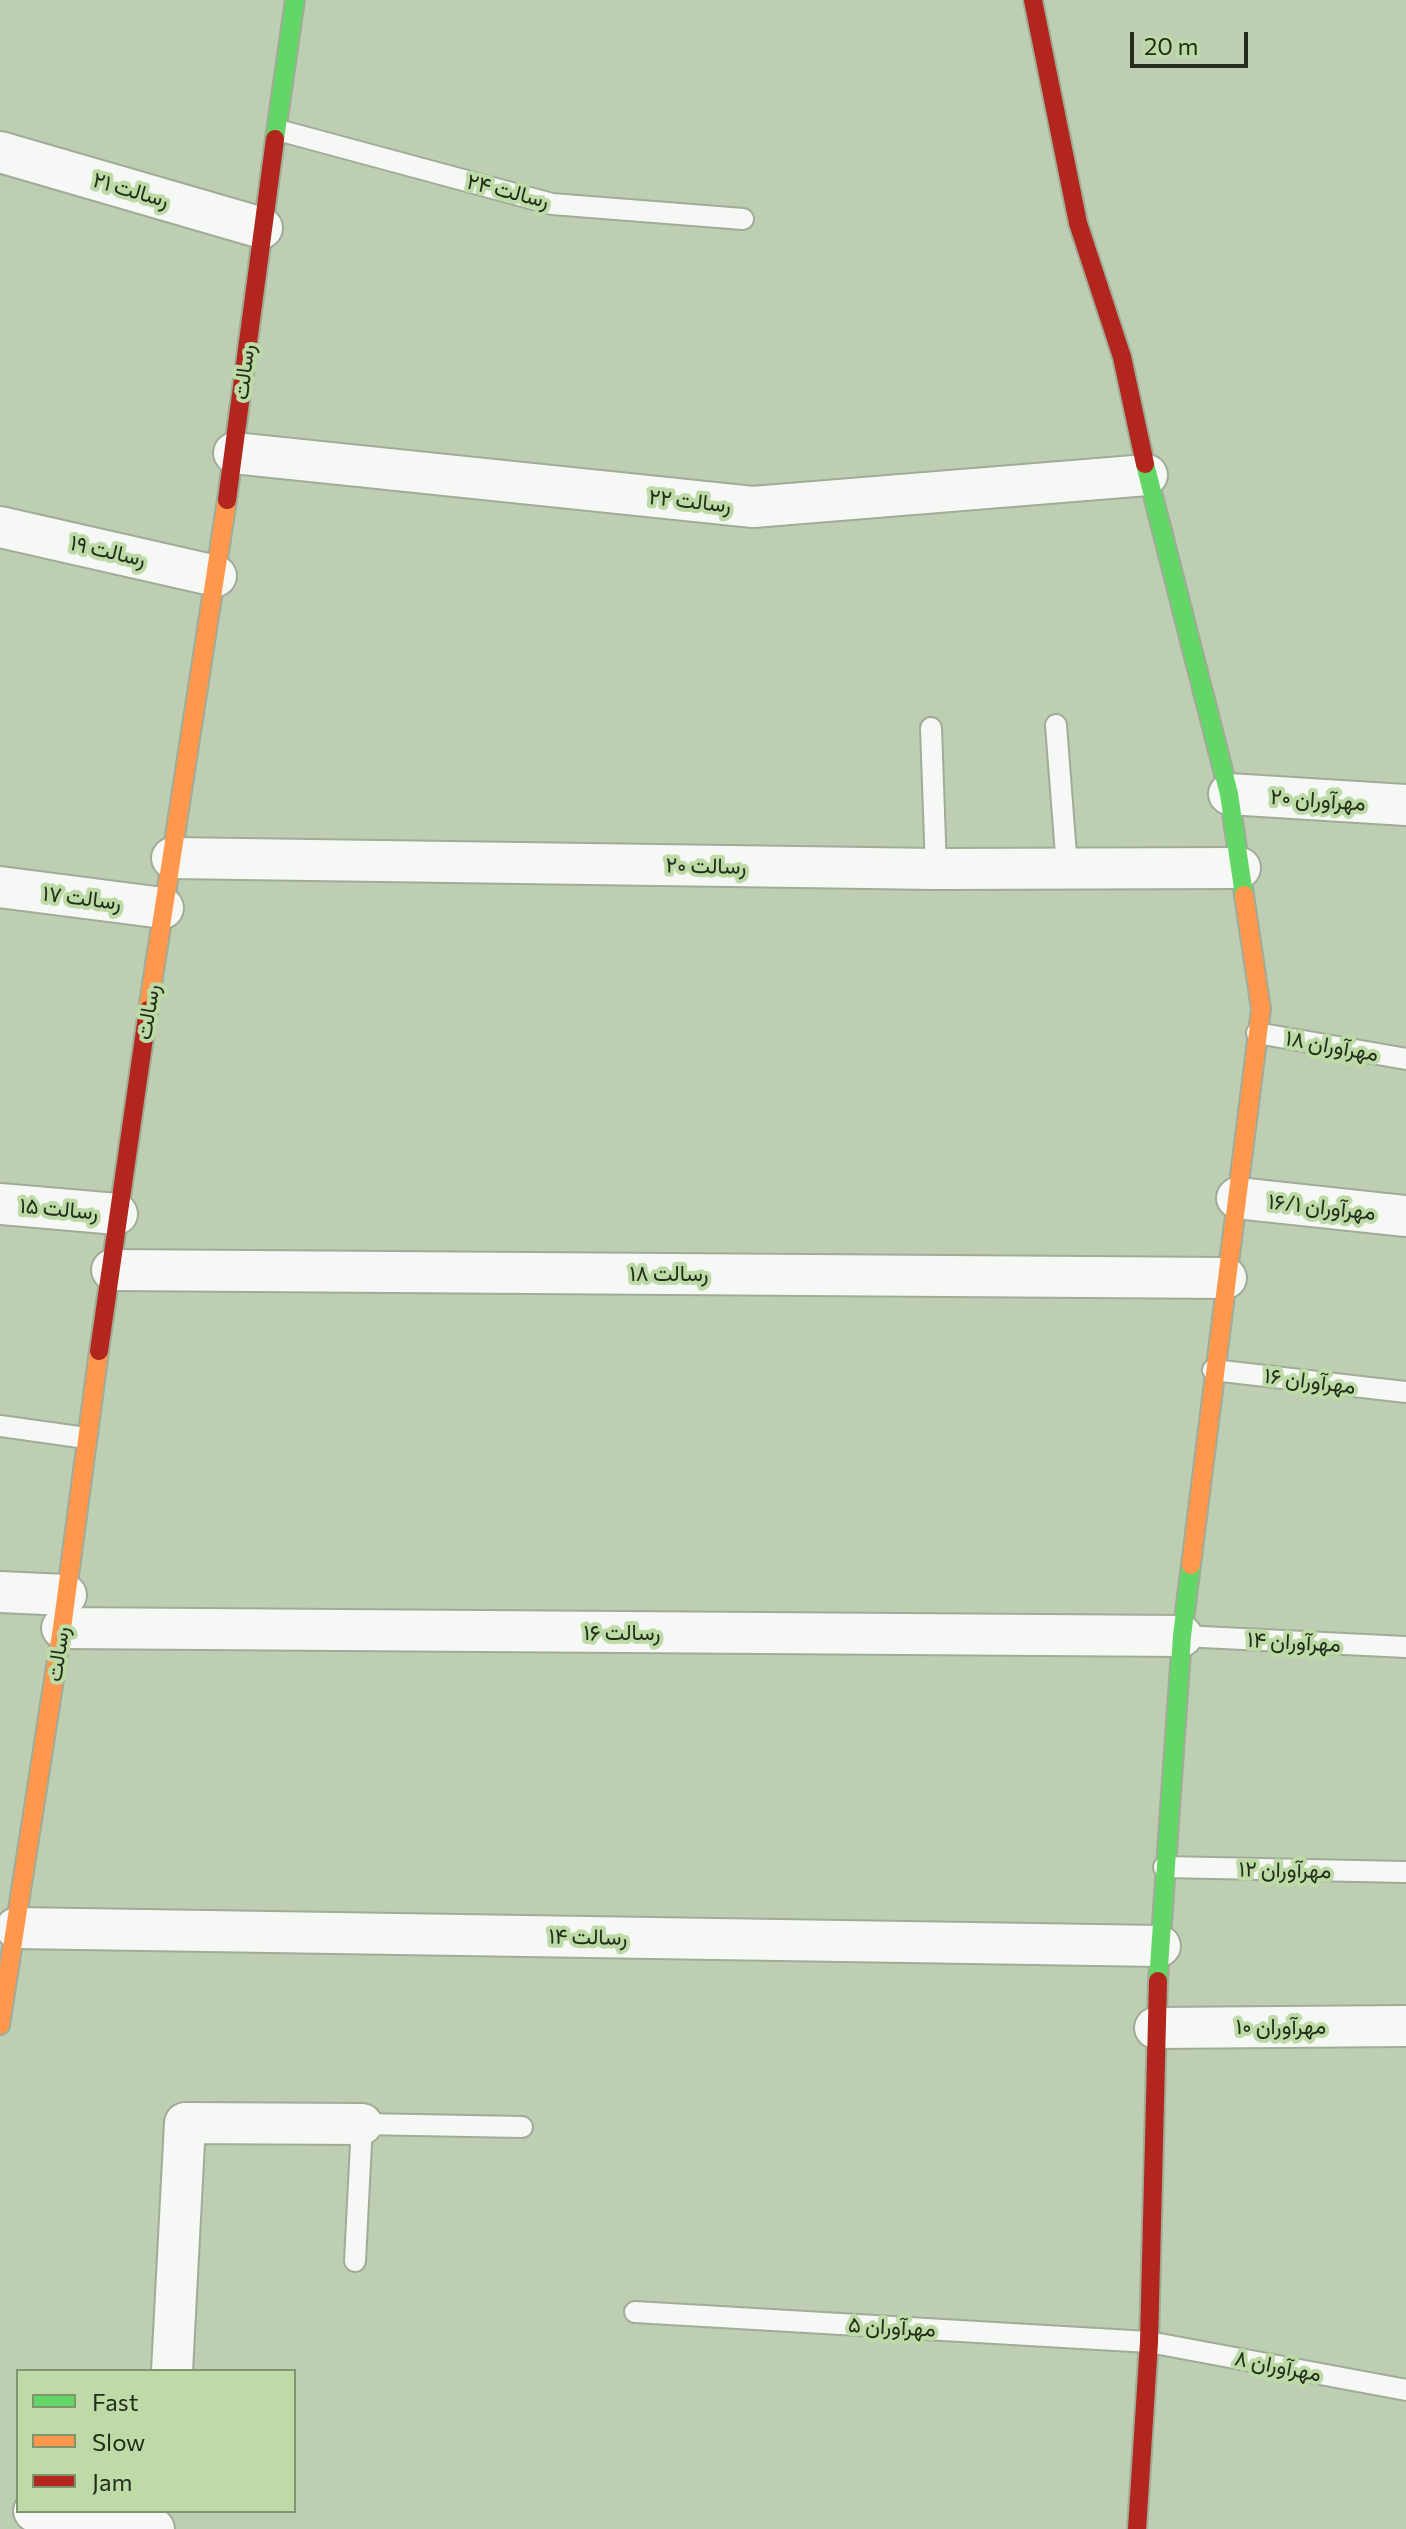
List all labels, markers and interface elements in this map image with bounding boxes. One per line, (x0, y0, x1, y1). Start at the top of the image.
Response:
scale bar (1134, 16, 1252, 66)
text: 20 m (1144, 31, 1198, 60)
street label: رسالت ۲۱ (90, 167, 172, 213)
street label: رسالت ۲۴ (464, 168, 552, 214)
street label: رسالت (228, 343, 260, 401)
street label: رسالت ۲۲ (647, 484, 733, 518)
street label: رسالت ۱۹ (68, 529, 148, 573)
street label: مهرآوران ۲۰ (1269, 783, 1367, 817)
street label: رسالت ۲۰ (665, 852, 747, 880)
street label: رسالت ۱۷ (41, 880, 123, 916)
street label: رسالت (131, 982, 165, 1042)
street label: مهرآوران ۱۸ (1283, 1025, 1381, 1067)
street label: مهرآوران ۱۶/۱ (1267, 1188, 1377, 1226)
street label: رسالت ۱۵ (18, 1192, 100, 1226)
street label: رسالت ۱۸ (629, 1261, 709, 1287)
street label: مهرآوران ۱۶ (1263, 1362, 1357, 1400)
street label: رسالت ۱۶ (584, 1620, 660, 1646)
street label: رسالت (41, 1625, 75, 1683)
street label: ۱۴ مهرآوران (1247, 1626, 1341, 1658)
street label: مهرآوران ۱۲ (1238, 1856, 1332, 1884)
street label: رسالت ۱۴ (548, 1923, 628, 1951)
street label: مهرآوران ۱۰ (1236, 2014, 1326, 2040)
street label: مهرآوران ۵ (847, 2312, 937, 2342)
street label: مهرآوران ۸ (1232, 2345, 1324, 2387)
legend (16, 2369, 296, 2513)
text: Fast (92, 2387, 139, 2416)
text: Slow (92, 2427, 145, 2456)
text: Jam (92, 2467, 132, 2496)

